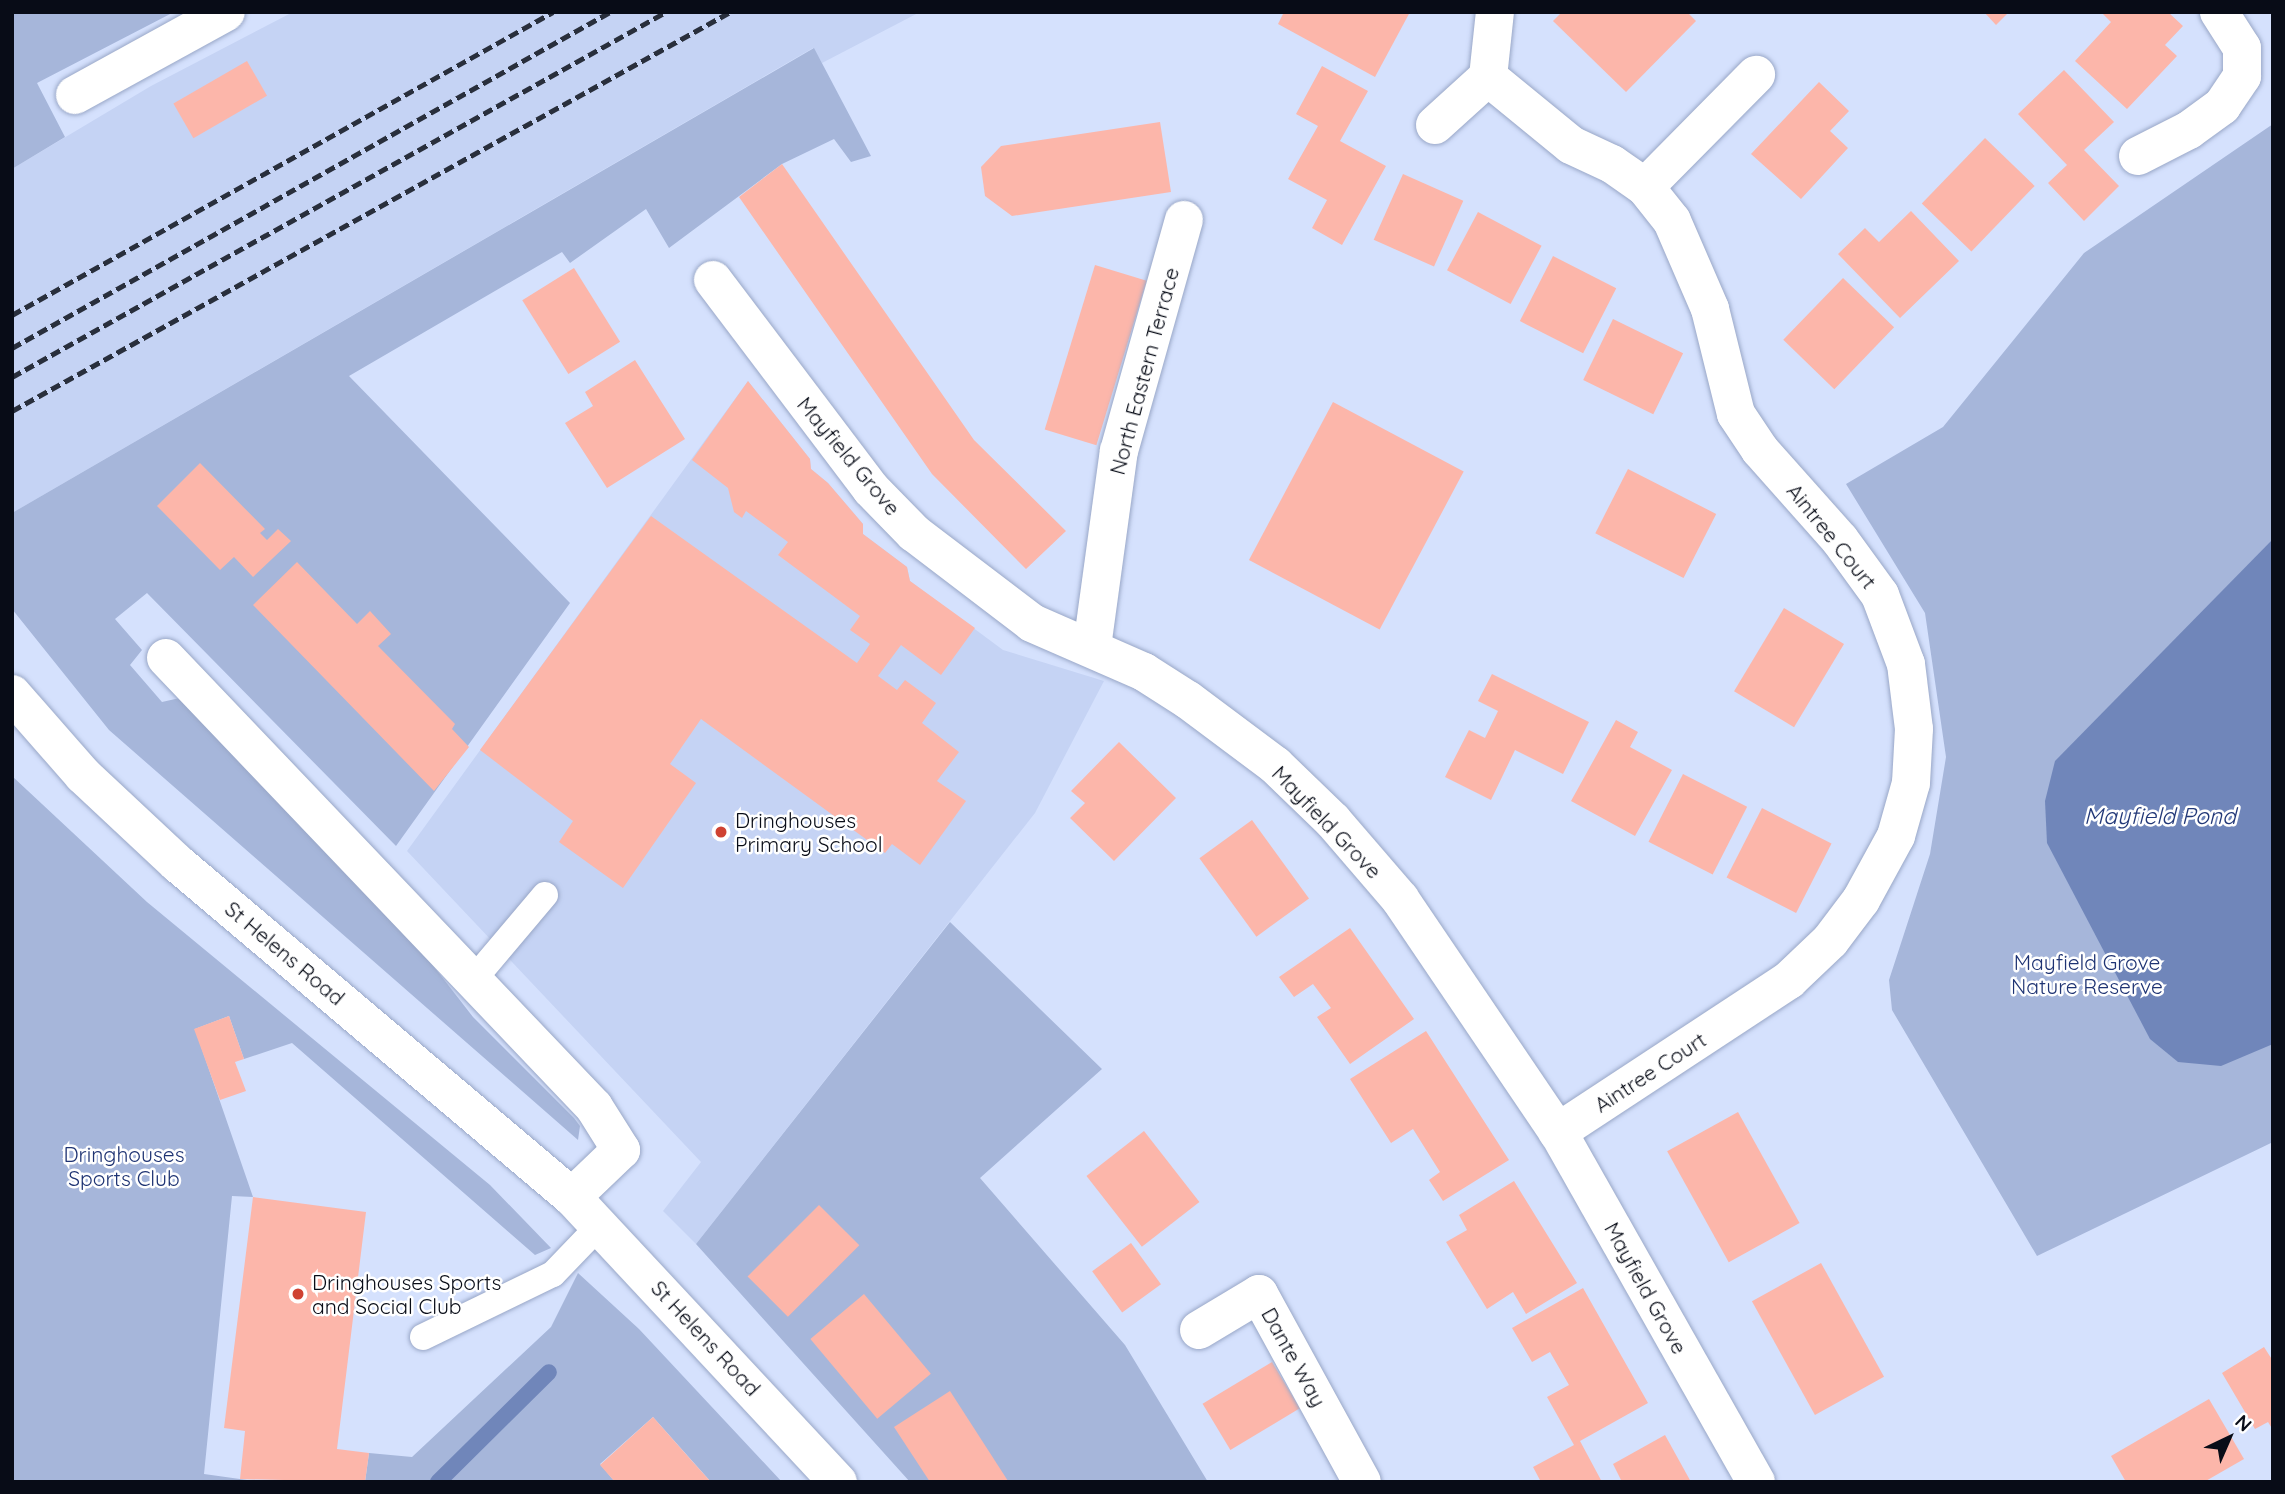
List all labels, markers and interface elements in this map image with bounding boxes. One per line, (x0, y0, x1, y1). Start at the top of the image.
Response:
street label: North Eastern Terrace (1104, 265, 1184, 477)
street label: Mayfield Grove (792, 392, 906, 520)
street label: Aintree Court (1782, 478, 1882, 594)
street label: Mayfield Grove (1267, 760, 1387, 884)
water label: Mayfield Pond (2084, 802, 2236, 830)
place label: Dringhouses Primary School (735, 807, 883, 857)
marker: Dringhouses Primary School (713, 824, 729, 840)
street label: St Helens Road (220, 896, 350, 1010)
park label: Mayfield Grove Nature Reserve (2011, 949, 2163, 999)
street label: Aintree Court (1589, 1027, 1711, 1117)
park label: Dringhouses Sports Club (63, 1141, 185, 1191)
street label: Mayfield Grove (1599, 1218, 1693, 1358)
place label: Dringhouses Sports and Social Club (312, 1269, 501, 1319)
street label: St Helens Road (646, 1275, 766, 1401)
marker: Dringhouses Sports and Social Club (290, 1286, 306, 1302)
street label: Dante Way (1256, 1303, 1332, 1411)
north arrow (2194, 1403, 2264, 1473)
text: N (2230, 1409, 2257, 1436)

